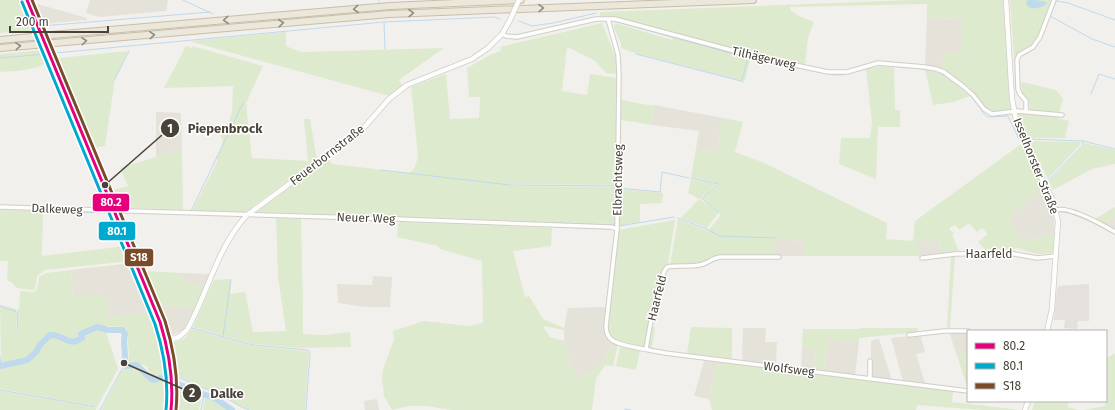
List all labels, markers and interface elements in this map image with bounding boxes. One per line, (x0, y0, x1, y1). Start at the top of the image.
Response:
one-way arrow (353, 4, 359, 13)
one-way arrow (538, 4, 544, 12)
scale bar (10, 8, 108, 34)
one-way arrow (408, 9, 414, 17)
text: 200 m (16, 15, 49, 29)
one-way arrow (223, 15, 229, 24)
one-way arrow (278, 19, 284, 28)
one-way arrow (149, 30, 155, 39)
one-way arrow (81, 36, 87, 45)
one-way arrow (15, 42, 21, 51)
street label: Tilhägerweg (731, 44, 798, 72)
callout: Piepenbrock (160, 116, 270, 141)
street label: Isselhorster Straße (1010, 116, 1062, 216)
text: Piepenbrock (188, 121, 263, 136)
text: 1 (167, 122, 173, 136)
street label: Feuerbornstraße (287, 122, 367, 188)
street label: Elbrachtsweg (610, 143, 626, 216)
line badge: 80.2 (92, 193, 130, 212)
text: 80.2 (100, 196, 122, 209)
street label: Dalkeweg (31, 201, 84, 217)
street label: Neuer Weg (336, 210, 396, 226)
line badge: 80.1 (98, 221, 136, 241)
text: 80.1 (107, 225, 127, 238)
street label: Haarfeld (966, 247, 1012, 261)
line badge: S18 (124, 248, 154, 267)
text: S18 (130, 251, 148, 264)
street label: Haarfeld (645, 274, 669, 322)
legend (967, 330, 1107, 402)
text: 80.2 (1003, 339, 1025, 353)
street label: Wolfsweg (763, 359, 816, 379)
text: 80.1 (1003, 359, 1023, 373)
text: S18 (1003, 379, 1021, 393)
callout: Dalke (182, 381, 251, 406)
text: 2 (189, 386, 195, 400)
text: Dalke (210, 386, 244, 401)

